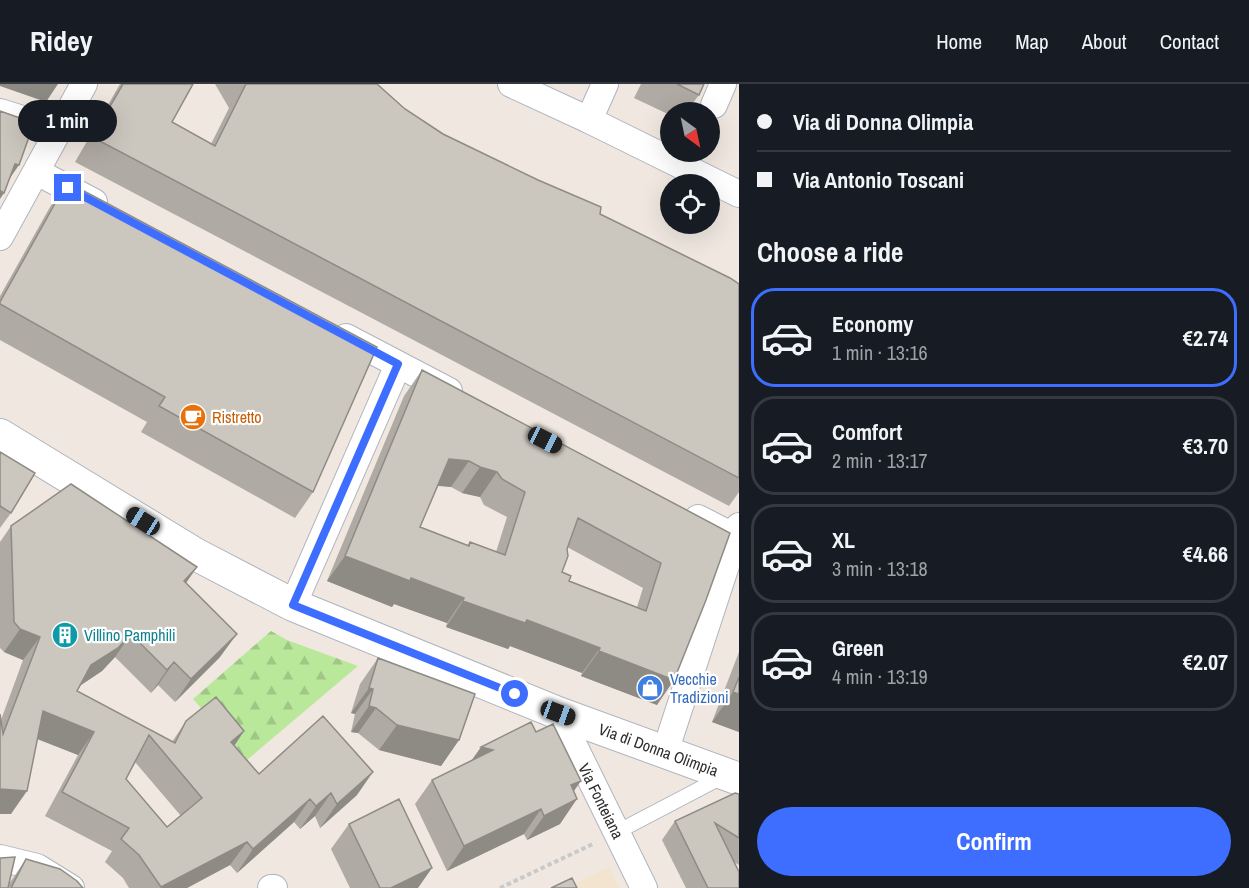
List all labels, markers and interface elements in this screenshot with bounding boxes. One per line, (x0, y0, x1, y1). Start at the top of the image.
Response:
text: Ridey (30, 22, 93, 60)
text: Home (936, 27, 982, 56)
text: Map (1015, 27, 1049, 56)
text: About (1082, 27, 1127, 56)
text: Contact (1160, 27, 1219, 56)
callout: 1 min (19, 101, 118, 143)
north arrow (660, 102, 720, 162)
map controls (660, 102, 720, 234)
text: 1 min (46, 107, 89, 134)
text: Via di Donna Olimpia (793, 107, 973, 137)
text: Via Antonio Toscani (793, 165, 964, 195)
route end (54, 174, 81, 201)
button: locate (660, 174, 720, 234)
text: Choose a ride (757, 234, 903, 270)
text: Economy (832, 309, 913, 339)
icon: car (760, 311, 814, 365)
text: €2.74 (1183, 323, 1228, 353)
text: 1 min · 13:16 (832, 339, 928, 366)
cafe icon: Ristretto (178, 402, 208, 432)
place label: Ristretto (212, 406, 262, 428)
text: Comfort (832, 417, 902, 447)
icon: car (760, 419, 814, 473)
car (525, 424, 565, 456)
text: €3.70 (1183, 431, 1228, 461)
text: 2 min · 13:17 (832, 447, 928, 474)
car (123, 504, 163, 538)
text: XL (832, 525, 855, 555)
icon: car (760, 527, 814, 581)
text: €4.66 (1183, 539, 1228, 569)
text: 3 min · 13:18 (832, 555, 928, 582)
building icon: Villino Pamphili (50, 620, 80, 650)
place label: Villino Pamphili (84, 624, 176, 646)
text: Green (832, 633, 884, 663)
icon: car (760, 635, 814, 689)
text: €2.07 (1183, 647, 1228, 677)
text: 4 min · 13:19 (832, 663, 928, 690)
place label: Vecchie Tradizioni (670, 668, 729, 708)
shop icon: Vecchie Tradizioni (635, 673, 665, 703)
route start (501, 680, 528, 707)
car (538, 698, 578, 728)
street label: Via di Donna Olimpia (595, 718, 722, 782)
street label: Via Fonteiana (573, 759, 629, 843)
button: Confirm (757, 807, 1231, 876)

